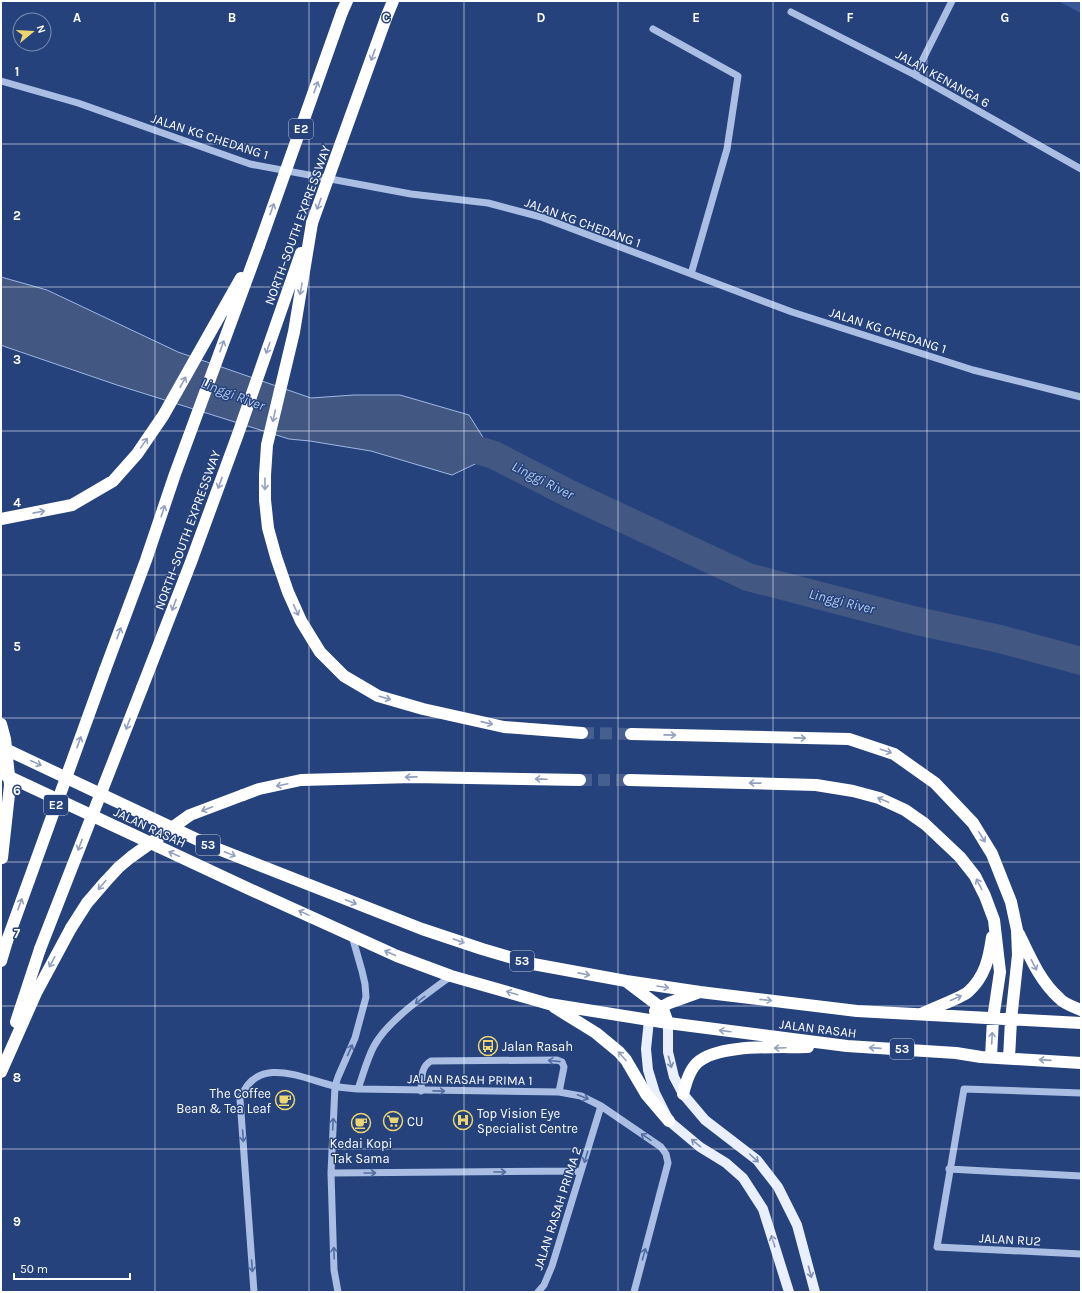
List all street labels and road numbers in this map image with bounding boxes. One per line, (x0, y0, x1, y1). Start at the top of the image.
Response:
street label: JALAN KENANGA 6 (893, 46, 992, 110)
street label: JALAN KG CHEDANG 1 (149, 110, 270, 162)
road number: E2 (289, 119, 313, 139)
street label: NORTH–SOUTH EXPRESSWAY (262, 143, 333, 307)
street label: JALAN KG CHEDANG 1 (523, 195, 643, 250)
street label: JALAN KG CHEDANG 1 (827, 304, 948, 356)
street label: NORTH–SOUTH EXPRESSWAY (152, 448, 223, 612)
road number: E2 (44, 795, 68, 815)
street label: JALAN RASAH (111, 804, 188, 851)
road number: 53 (196, 835, 220, 855)
road number: 53 (510, 951, 534, 971)
street label: JALAN RASAH (778, 1016, 857, 1041)
road number: 53 (890, 1039, 914, 1059)
street label: JALAN RASAH PRIMA 1 (407, 1071, 533, 1088)
street label: JALAN RASAH PRIMA 2 (530, 1145, 584, 1272)
street label: JALAN RU2 (979, 1230, 1041, 1249)

